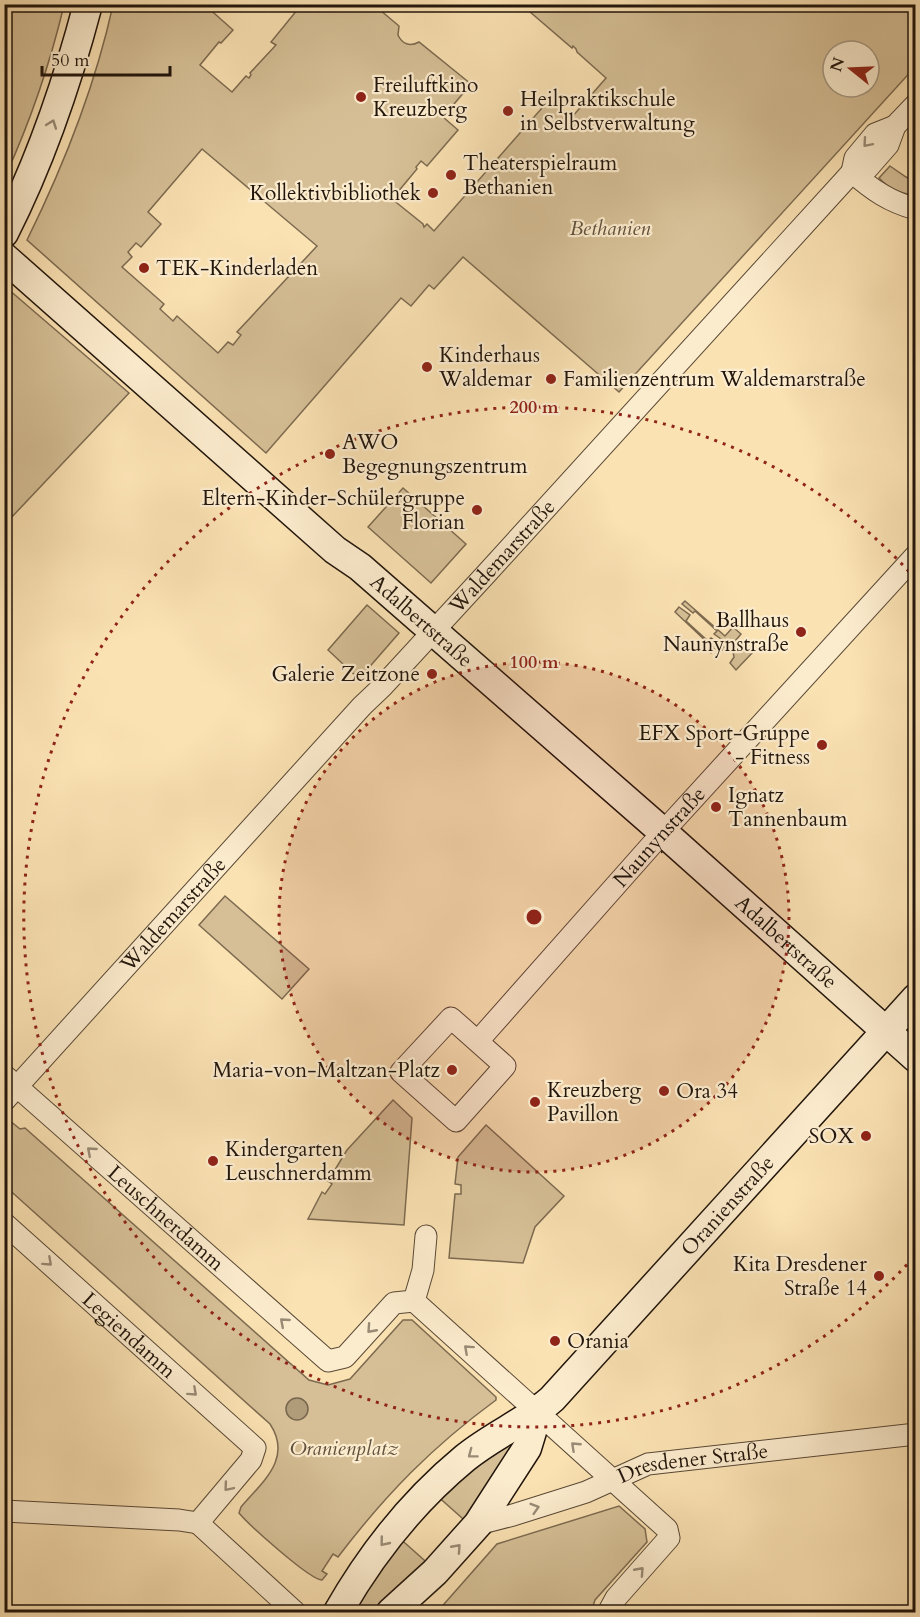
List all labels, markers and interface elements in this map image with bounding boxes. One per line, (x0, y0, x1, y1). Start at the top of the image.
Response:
scale bar (42, 39, 170, 77)
north arrow (821, 39, 881, 99)
text: 50 m (51, 48, 90, 73)
text: N (825, 55, 850, 75)
place label: Freiluftkino Kreuzberg (373, 71, 478, 124)
place label: Heilpraktikschule in Selbstverwaltung (520, 85, 695, 138)
marker: Freiluftkino Kreuzberg (354, 90, 368, 104)
marker: Heilpraktikschule in Selbstverwaltung (501, 104, 515, 118)
one-way arrow (44, 119, 57, 130)
one-way arrow (864, 136, 875, 147)
place label: Theaterspielraum Bethanien (463, 149, 618, 202)
marker: Theaterspielraum Bethanien (444, 168, 458, 182)
place label: Kollektivbibliothek (249, 179, 422, 208)
marker: Kollektivbibliothek (426, 186, 440, 200)
park label: Bethanien (569, 214, 651, 243)
place label: TEK-Kinderladen (156, 254, 318, 283)
marker: TEK-Kinderladen (137, 261, 151, 275)
place label: Kinderhaus Waldemar (438, 341, 540, 394)
marker: Kinderhaus Waldemar (420, 360, 434, 374)
place label: Familienzentrum Waldemarstraße (563, 365, 866, 394)
marker: Familienzentrum Waldemarstraße (544, 372, 558, 386)
text: 200 m (509, 395, 559, 420)
place label: AWO Begegnungszentrum (342, 428, 528, 481)
marker: AWO Begegnungszentrum (323, 447, 337, 461)
place label: Eltern-Kinder-Schülergruppe Florian (202, 484, 465, 537)
street label: Waldemarstraße (442, 493, 562, 621)
marker: Eltern-Kinder-Schülergruppe Florian (470, 503, 484, 517)
street label: Adalbertstraße (363, 568, 479, 674)
place label: Ballhaus Naunynstraße (663, 606, 789, 659)
marker: Ballhaus Naunynstraße (794, 625, 808, 639)
text: 100 m (509, 650, 559, 675)
place label: Galerie Zeitzone (271, 660, 420, 689)
marker: Galerie Zeitzone (425, 667, 439, 681)
place label: EFX Sport-Gruppe - Fitness (639, 719, 810, 772)
marker: EFX Sport-Gruppe - Fitness (815, 738, 829, 752)
street label: Naunynstraße (607, 781, 712, 894)
place label: Ignatz Tannenbaum (728, 781, 848, 834)
marker: Ignatz Tannenbaum (709, 800, 723, 814)
street label: Waldemarstraße (113, 851, 233, 979)
street label: Adalbertstraße (728, 889, 843, 996)
centre of rings (524, 907, 544, 927)
place label: Maria-von-Maltzan-Platz (212, 1056, 441, 1085)
marker: Maria-von-Maltzan-Platz (445, 1063, 459, 1077)
place label: Kreuzberg Pavillon (547, 1076, 641, 1129)
place label: Ora 34 (676, 1077, 738, 1106)
marker: Ora 34 (657, 1084, 671, 1098)
marker: Kreuzberg Pavillon (528, 1095, 542, 1109)
place label: SOX (809, 1122, 854, 1151)
marker: SOX (859, 1129, 873, 1143)
place label: Kindergarten Leuschnerdamm (225, 1135, 372, 1188)
one-way arrow (87, 1147, 98, 1158)
street label: Oranienstraße (675, 1149, 781, 1263)
marker: Kindergarten Leuschnerdamm (206, 1154, 220, 1168)
street label: Leuschnerdamm (101, 1159, 230, 1278)
place label: Kita Dresdener Straße 14 (733, 1250, 867, 1303)
one-way arrow (41, 1255, 52, 1266)
marker: Kita Dresdener Straße 14 (872, 1269, 886, 1283)
street label: Legiendamm (75, 1286, 182, 1386)
one-way arrow (281, 1318, 291, 1329)
one-way arrow (367, 1322, 378, 1332)
place label: Orania (567, 1327, 629, 1356)
marker: Orania (548, 1334, 562, 1348)
one-way arrow (464, 1345, 475, 1356)
one-way arrow (186, 1385, 197, 1396)
park label: Oranienplatz (289, 1434, 399, 1463)
street label: Dresdener Straße (613, 1437, 770, 1491)
one-way arrow (571, 1442, 582, 1453)
one-way arrow (467, 1446, 478, 1457)
one-way arrow (225, 1480, 236, 1491)
one-way arrow (529, 1503, 540, 1516)
one-way arrow (380, 1536, 391, 1547)
one-way arrow (450, 1544, 461, 1555)
one-way arrow (633, 1567, 644, 1578)

